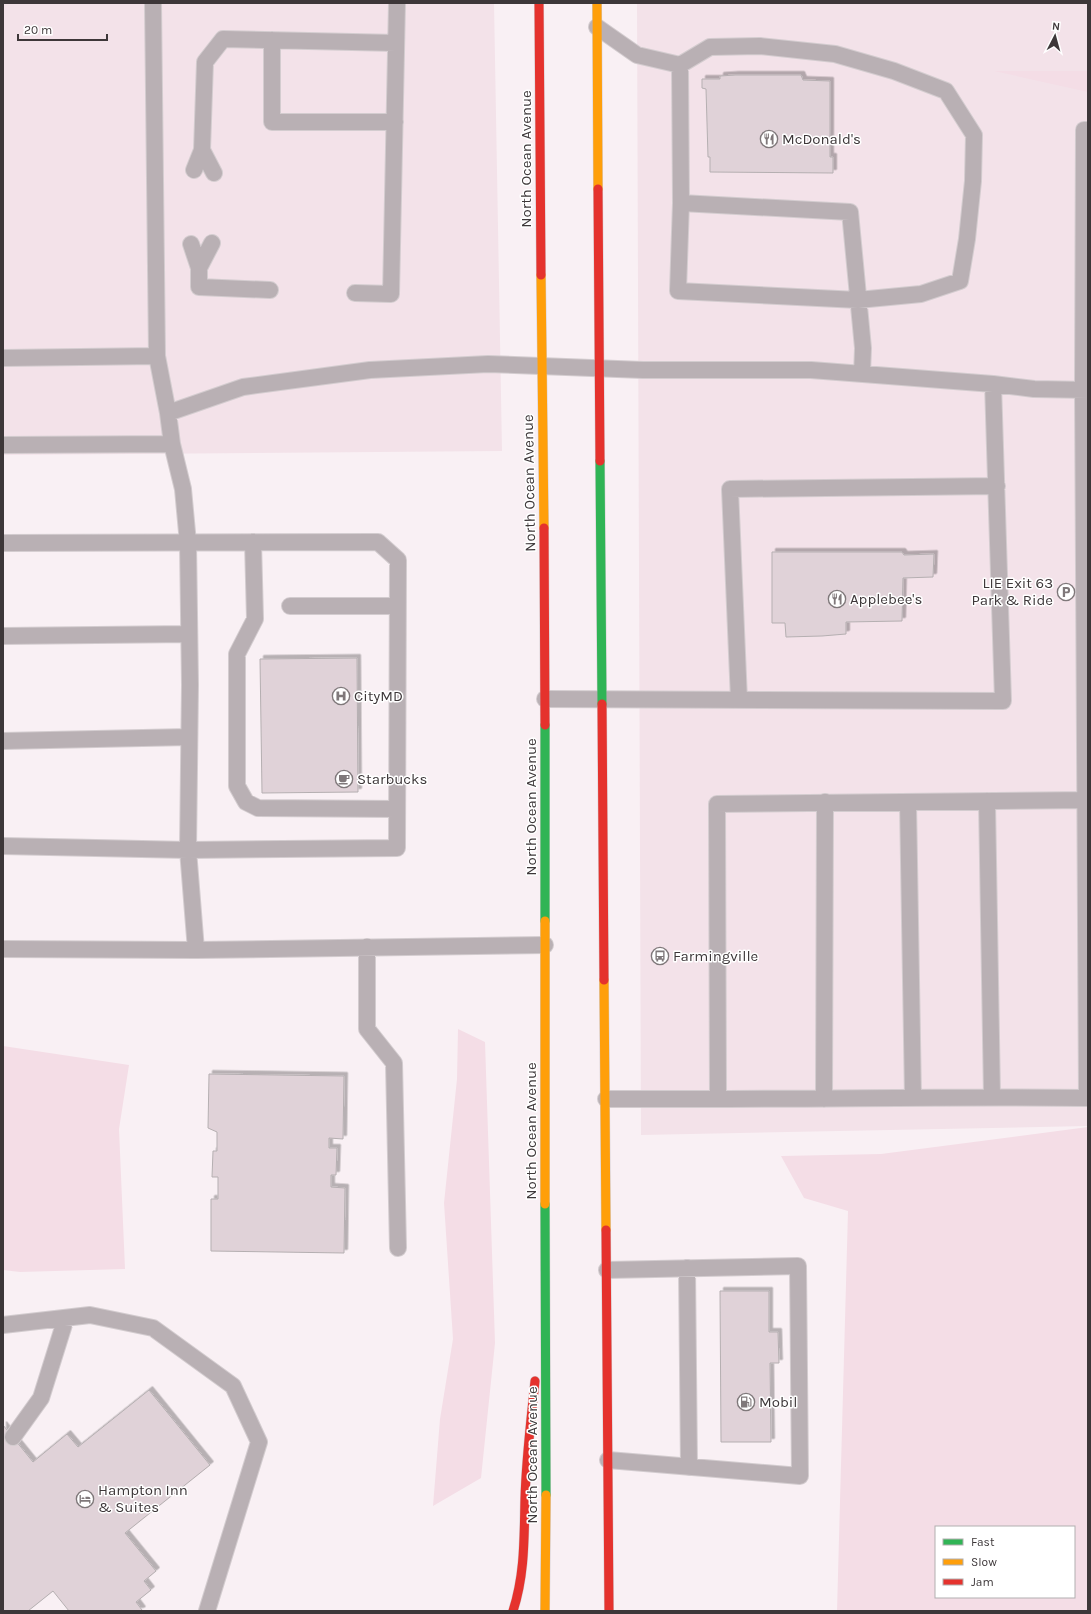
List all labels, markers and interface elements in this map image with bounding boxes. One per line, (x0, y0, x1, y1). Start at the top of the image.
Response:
scale bar (18, 16, 107, 42)
north arrow (1035, 16, 1075, 56)
text: N (1051, 20, 1061, 33)
text: 20 m (24, 23, 52, 37)
street label: North Ocean Avenue (517, 90, 535, 228)
restaurant icon: McDonald's (759, 129, 779, 149)
place label: McDonald's (782, 130, 861, 148)
street label: North Ocean Avenue (519, 414, 539, 552)
place label: LIE Exit 63 Park & Ride (971, 574, 1053, 609)
parking icon: LIE Exit 63 Park & Ride (1056, 582, 1076, 602)
restaurant icon: Applebee's (827, 589, 847, 609)
place label: Applebee's (850, 590, 922, 608)
hospital icon: CityMD (331, 686, 351, 706)
place label: CityMD (354, 687, 403, 705)
street label: North Ocean Avenue (522, 738, 540, 876)
cafe icon: Starbucks (334, 769, 354, 789)
place label: Starbucks (357, 770, 427, 788)
bus stop icon: Farmingville (650, 946, 670, 966)
place label: Farmingville (673, 947, 758, 965)
street label: North Ocean Avenue (522, 1062, 540, 1200)
street label: North Ocean Avenue (523, 1386, 541, 1524)
fuel station icon: Mobil (736, 1392, 756, 1412)
place label: Mobil (759, 1393, 797, 1411)
place label: Hampton Inn & Suites (98, 1481, 188, 1516)
hotel icon: Hampton Inn & Suites (75, 1489, 95, 1509)
legend (935, 1526, 1075, 1598)
text: Fast (971, 1535, 995, 1549)
text: Slow (971, 1555, 997, 1569)
text: Jam (971, 1575, 994, 1589)

